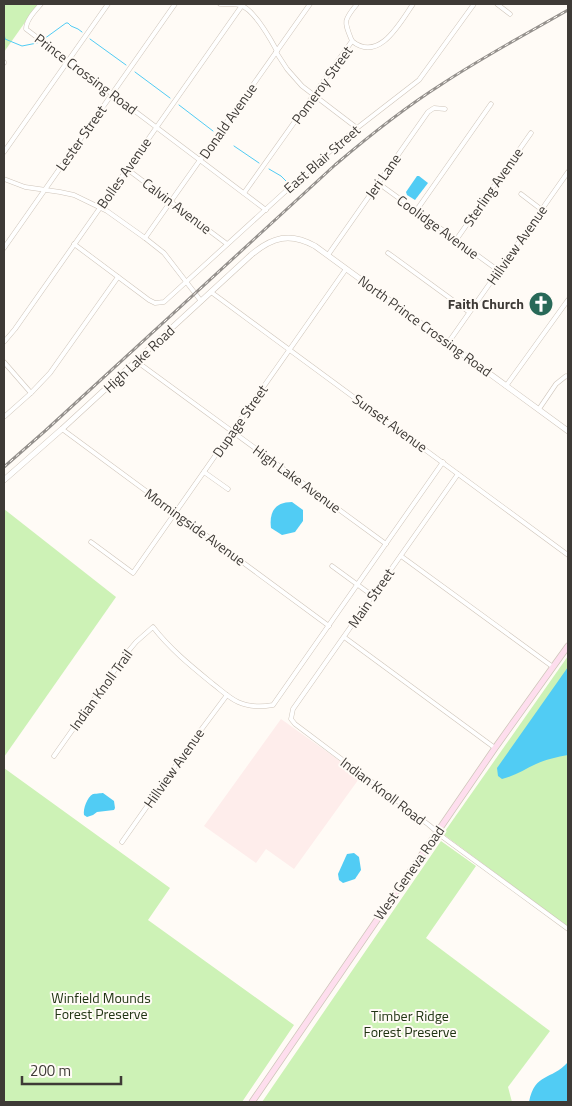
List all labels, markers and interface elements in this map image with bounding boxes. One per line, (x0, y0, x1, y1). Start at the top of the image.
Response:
street label: Prince Crossing Road (31, 28, 142, 119)
street label: Pomeroy Street (286, 41, 357, 128)
street label: Donald Avenue (194, 78, 262, 163)
street label: Lester Street (50, 100, 111, 175)
street label: East Blair Street (279, 119, 365, 198)
street label: Bolles Avenue (91, 133, 156, 213)
street label: Sterling Avenue (458, 143, 528, 230)
street label: Jeri Lane (360, 149, 406, 202)
street label: Calvin Avenue (138, 173, 216, 239)
street label: Coolidge Avenue (393, 190, 484, 264)
street label: Hillview Avenue (481, 200, 552, 289)
street label: North Prince Crossing Road (354, 270, 497, 381)
church icon: Faith Church (528, 291, 554, 317)
place label: Faith Church (448, 293, 524, 314)
street label: High Lake Road (98, 320, 179, 397)
street label: Dupage Street (207, 380, 272, 461)
street label: Sunset Avenue (349, 388, 432, 457)
street label: High Lake Avenue (249, 439, 346, 518)
street label: Morningside Avenue (141, 483, 250, 570)
street label: Main Street (342, 564, 399, 632)
street label: Indian Knoll Trail (64, 645, 137, 735)
street label: Hillview Avenue (138, 723, 209, 812)
street label: Indian Knoll Road (336, 752, 430, 830)
street label: West Geneva Road (368, 821, 449, 924)
park label: Winfield Mounds Forest Preserve (51, 987, 151, 1024)
park label: Timber Ridge Forest Preserve (364, 1005, 456, 1042)
scale bar (22, 1054, 121, 1086)
text: 200 m (30, 1059, 71, 1082)

